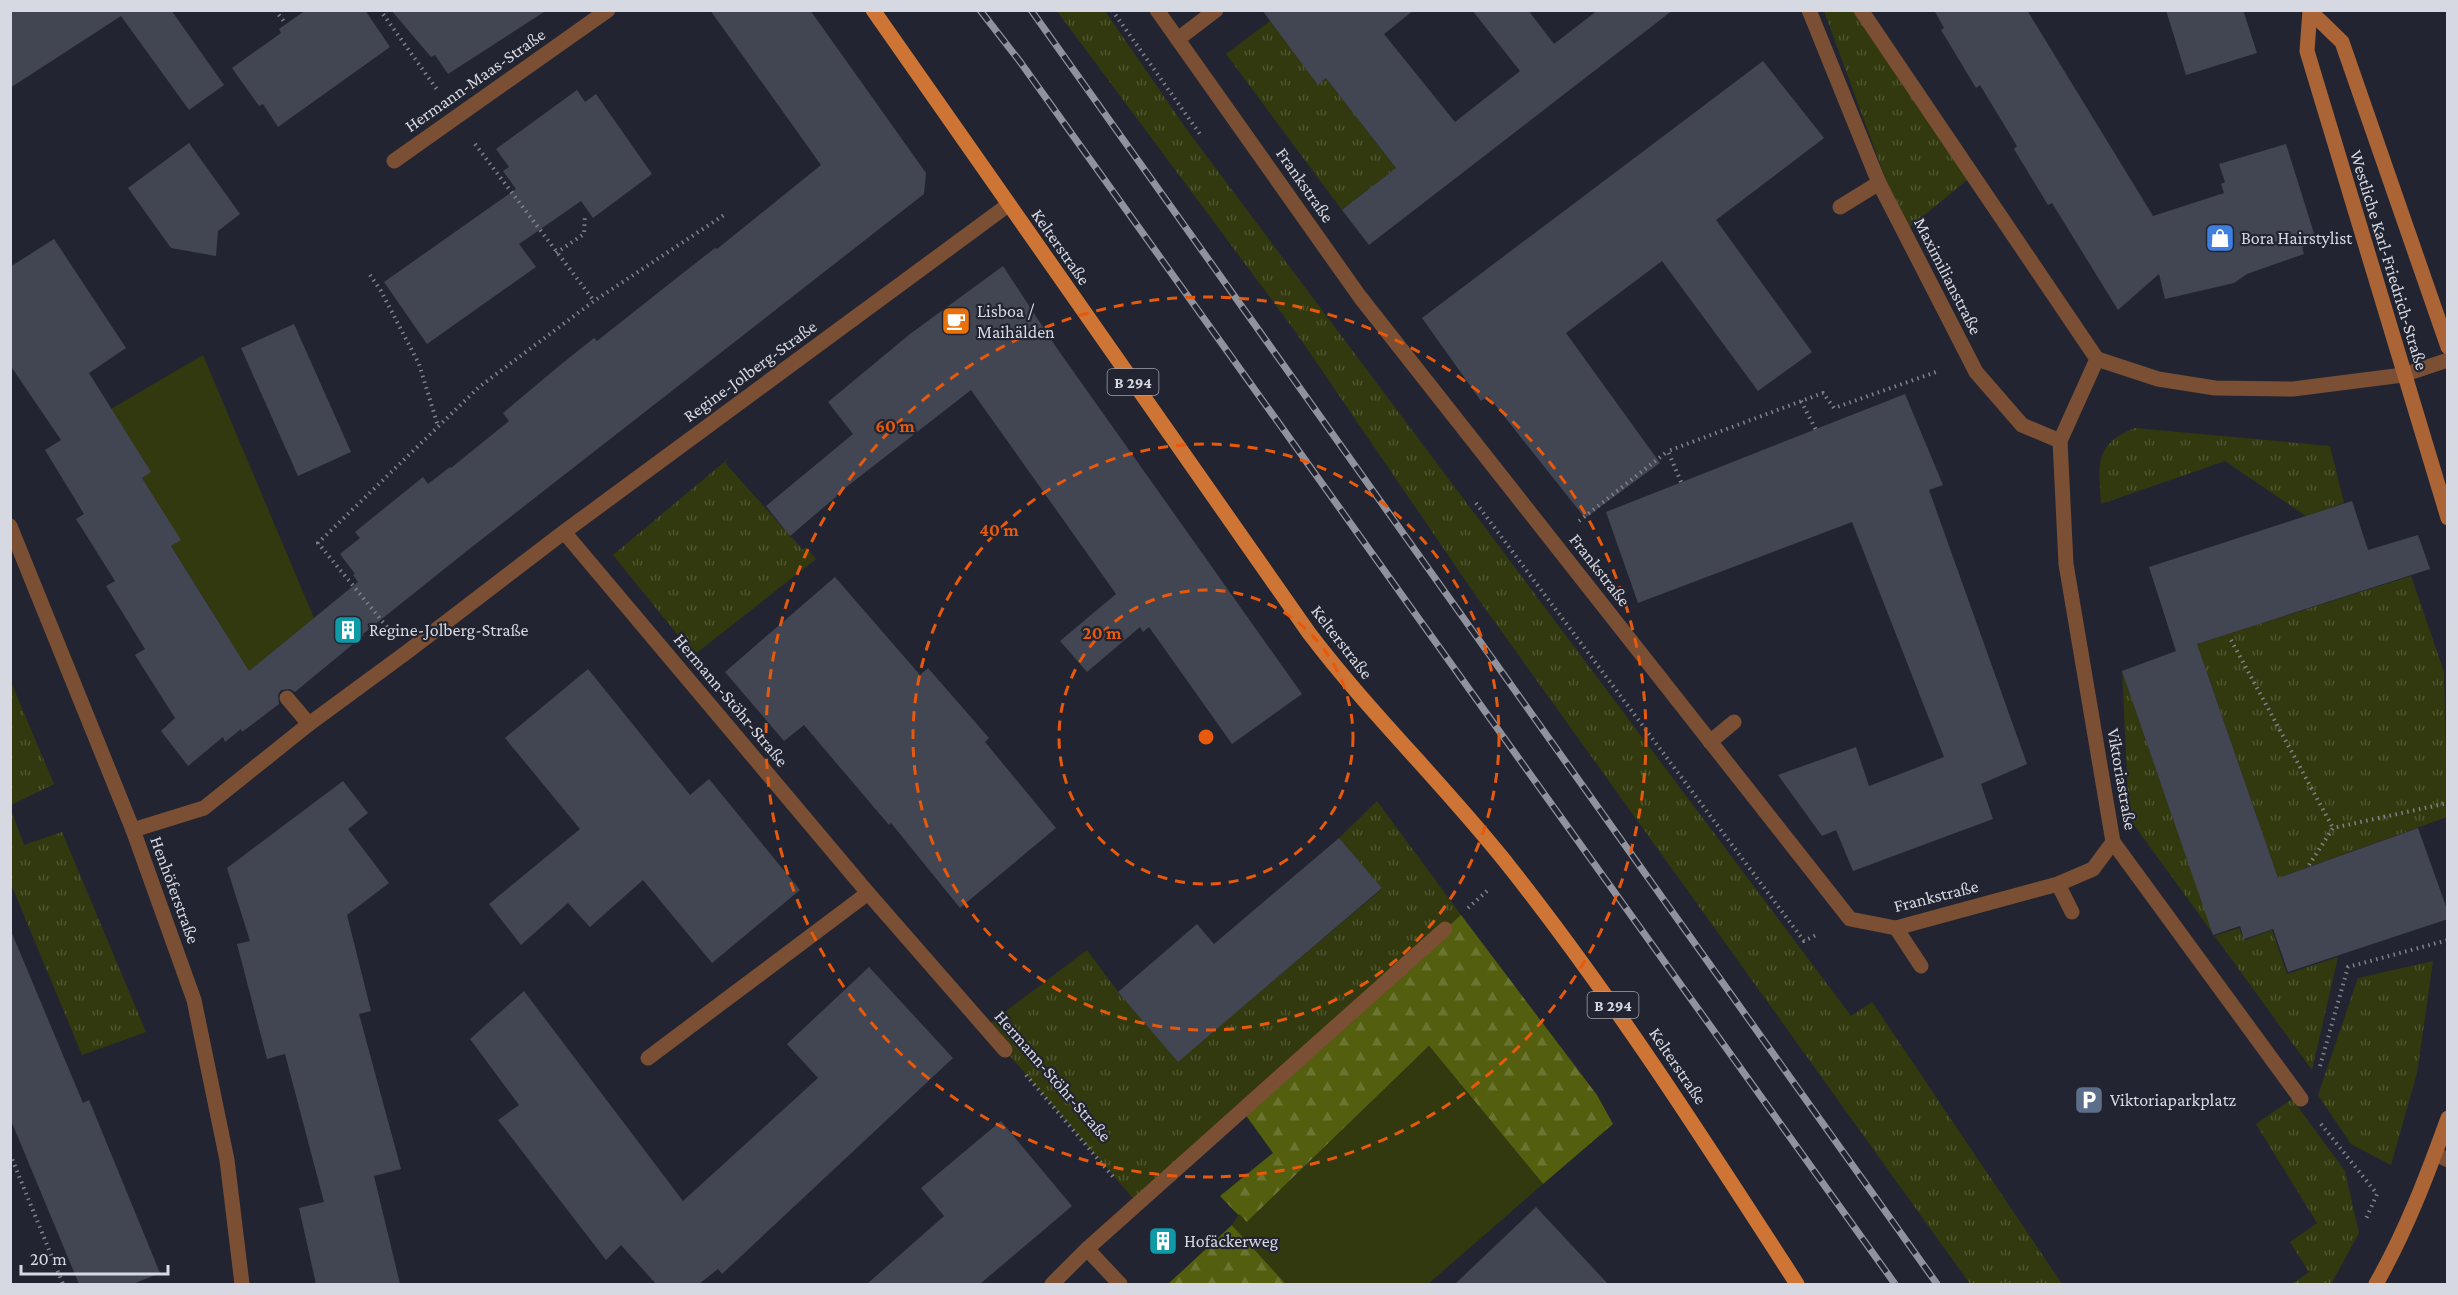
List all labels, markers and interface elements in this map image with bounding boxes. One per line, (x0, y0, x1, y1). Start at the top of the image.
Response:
street label: Hermann-Maas-Straße (401, 24, 549, 136)
street label: Frankstraße (1272, 144, 1338, 226)
street label: Westliche Karl-Friedrich-Straße (2346, 147, 2432, 373)
street label: Kelterstraße (1028, 205, 1095, 289)
street label: Maximilianstraße (1910, 214, 1986, 338)
shop icon: Bora Hairstylist (2204, 222, 2236, 254)
place label: Bora Hairstylist (2241, 228, 2353, 248)
place label: Lisboa / Maihälden (977, 301, 1055, 342)
cafe icon: Lisboa / Maihälden (940, 305, 972, 337)
street label: Regine-Jolberg-Straße (680, 316, 820, 426)
road number: B 294 (1108, 369, 1158, 395)
text: 60 m (875, 416, 915, 436)
text: 40 m (979, 520, 1019, 540)
street label: Frankstraße (1565, 530, 1635, 610)
street label: Kelterstraße (1307, 601, 1377, 683)
building icon: Regine-Jolberg-Straße (332, 614, 364, 646)
place label: Regine-Jolberg-Straße (369, 620, 529, 640)
text: 20 m (1083, 623, 1122, 643)
street label: Hermann-Stöhr-Straße (670, 629, 792, 771)
centre of rings (1196, 727, 1216, 747)
street label: Viktoriastraße (2103, 727, 2141, 831)
street label: Henhöferstraße (146, 834, 204, 946)
street label: Frankstraße (1892, 876, 1981, 916)
road number: B 294 (1588, 992, 1638, 1018)
street label: Hermann-Stöhr-Straße (991, 1006, 1115, 1146)
street label: Kelterstraße (1645, 1024, 1711, 1108)
parking icon: Viktoriaparkplatz (2073, 1084, 2105, 1116)
place label: Viktoriaparkplatz (2110, 1090, 2237, 1110)
building icon: Hofäckerweg (1147, 1225, 1179, 1257)
place label: Hofäckerweg (1184, 1231, 1279, 1251)
scale bar (21, 1238, 168, 1276)
text: 20 m (30, 1249, 67, 1269)

